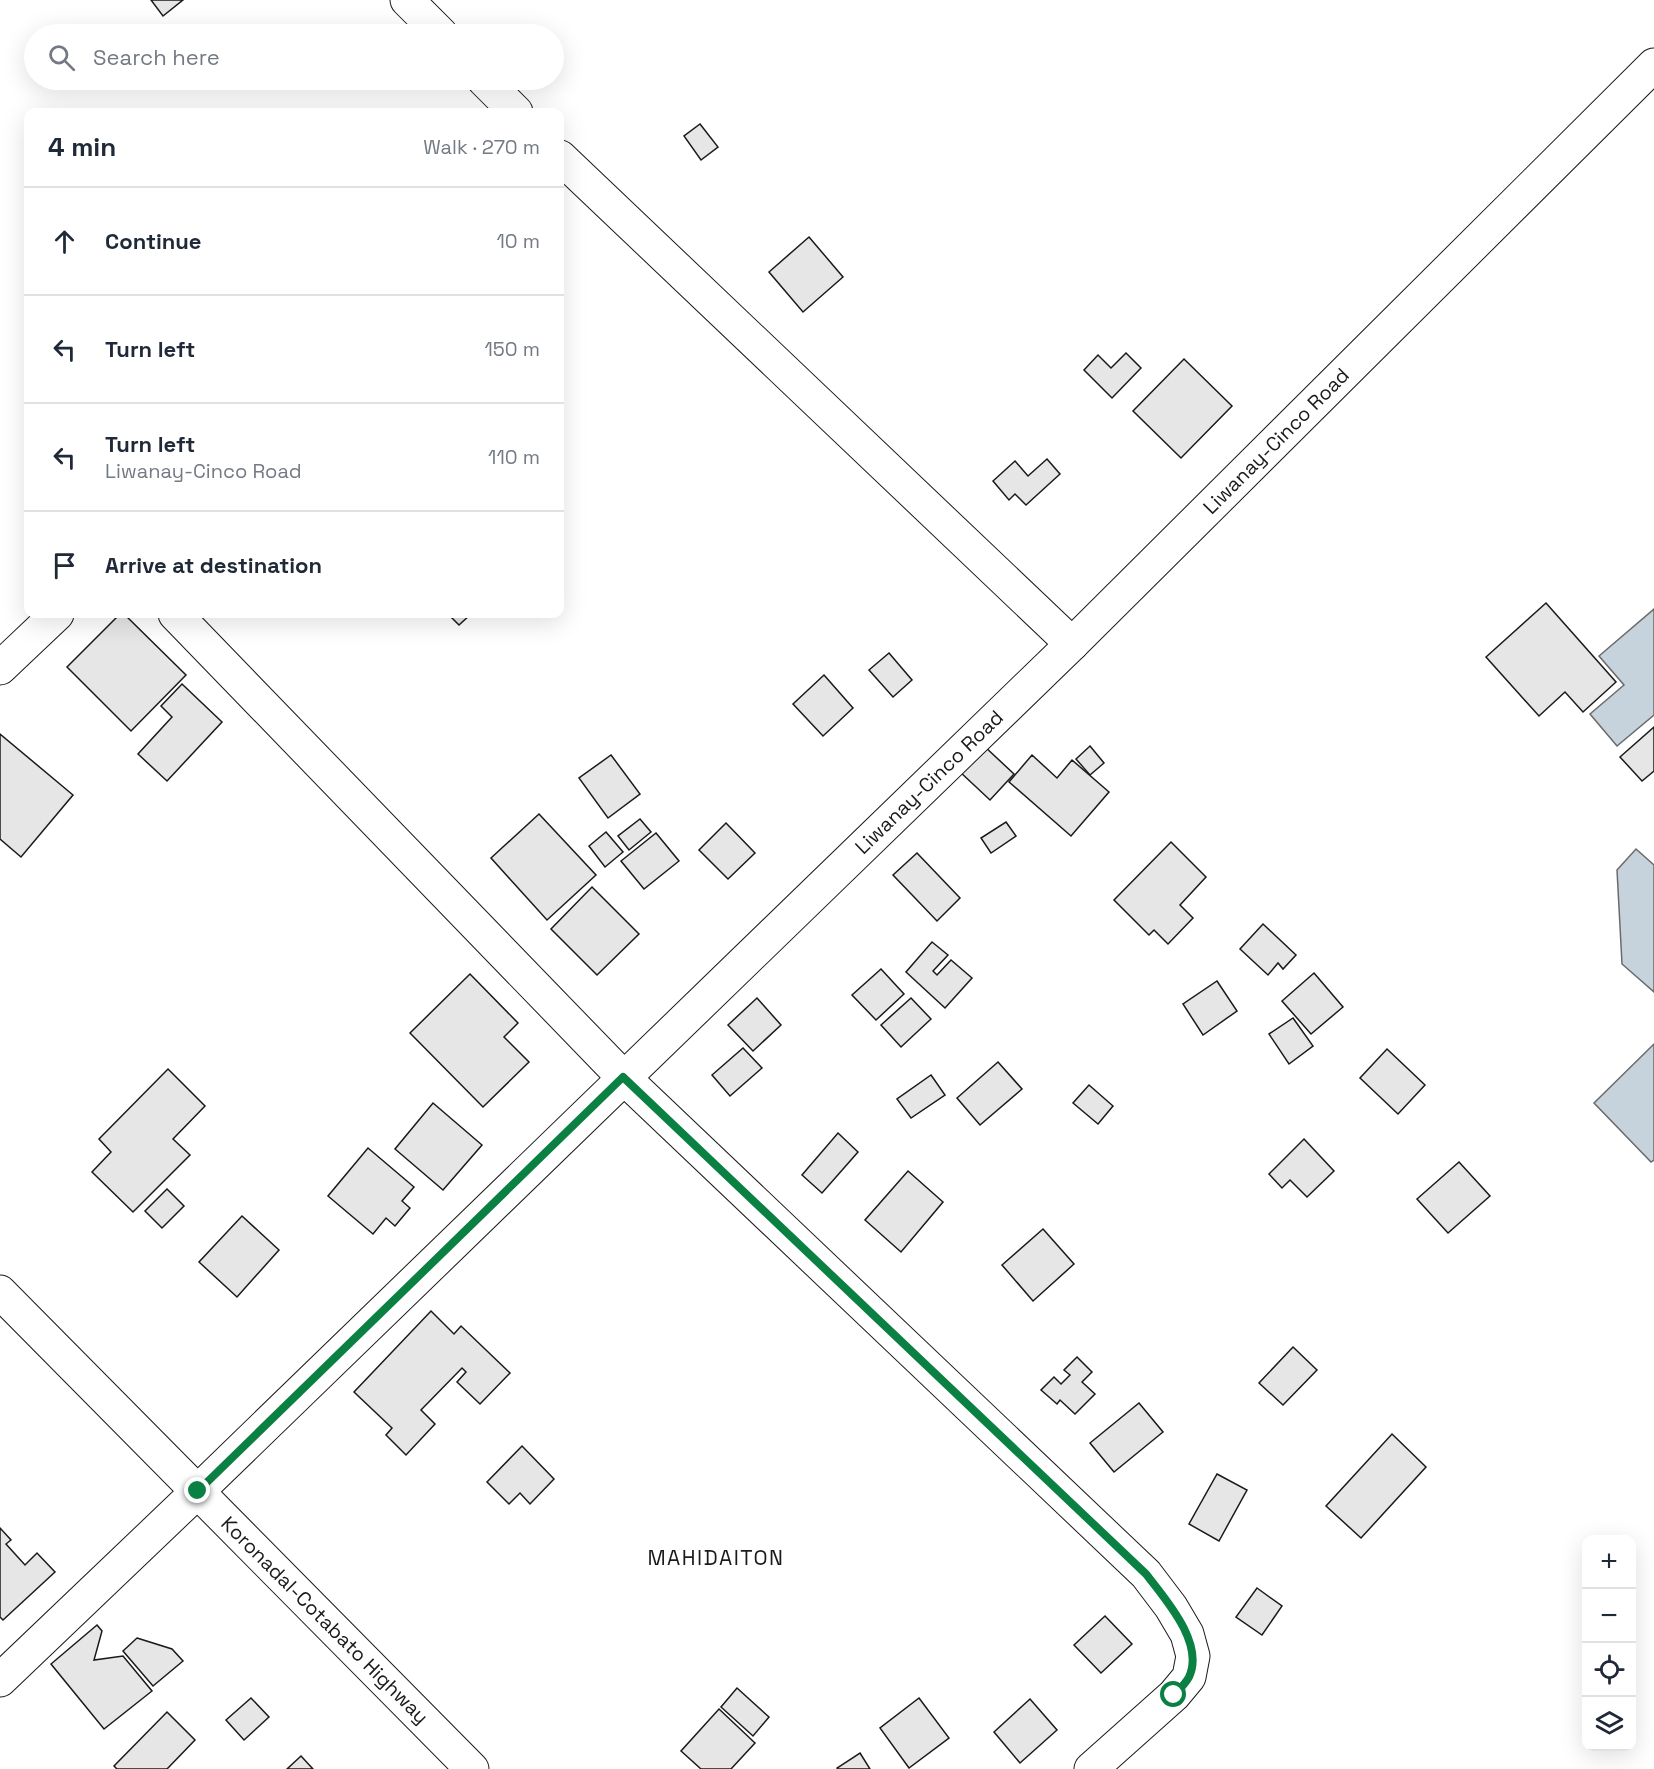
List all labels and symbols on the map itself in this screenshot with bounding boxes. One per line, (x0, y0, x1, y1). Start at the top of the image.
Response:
street label: Liwanay-Cinco Road (1197, 362, 1355, 520)
street label: Liwanay-Cinco Road (849, 704, 1009, 860)
route end (184, 1477, 210, 1503)
street label: Koronadal-Cotabato Highway (216, 1511, 434, 1729)
district label: MAHIDAITON (647, 1544, 785, 1571)
route start (1160, 1681, 1186, 1707)

